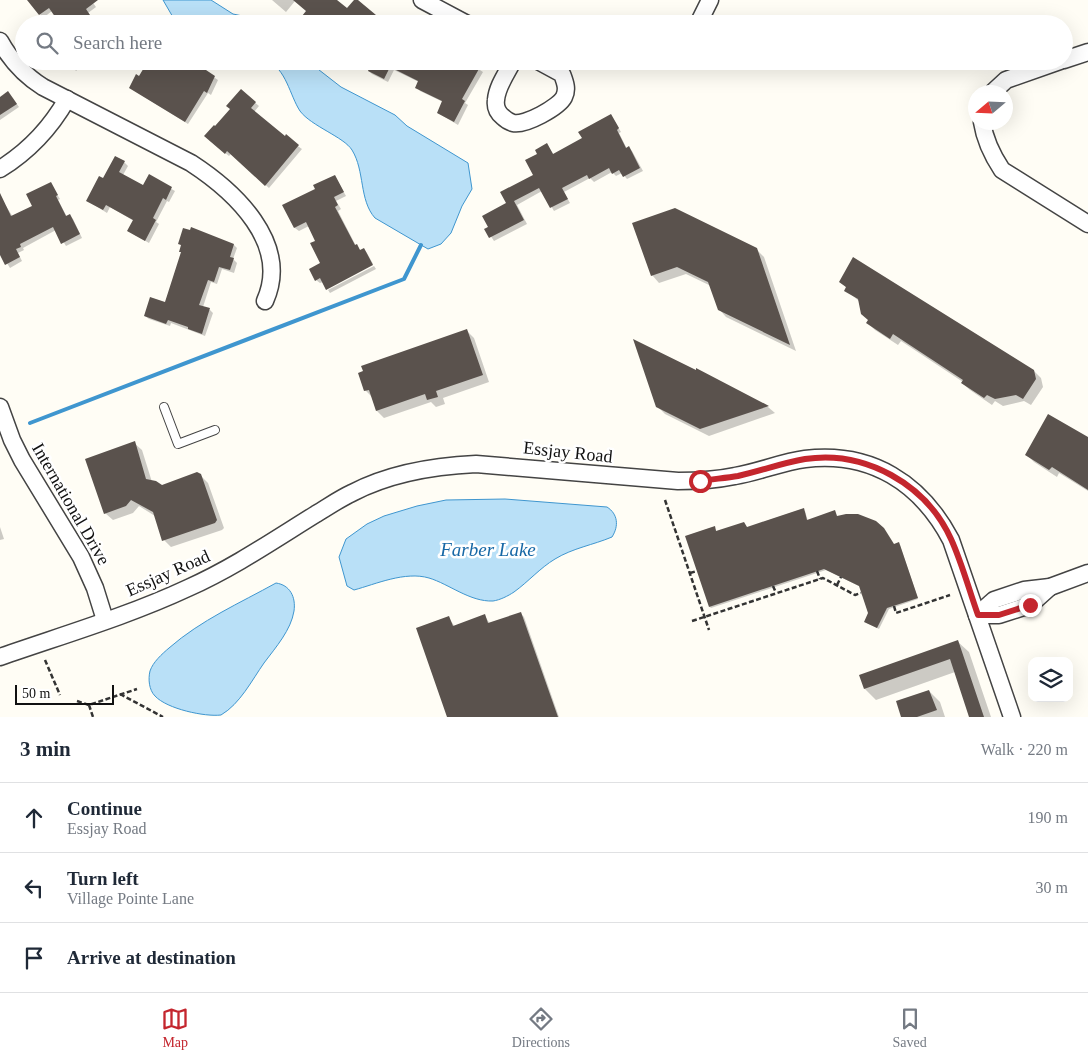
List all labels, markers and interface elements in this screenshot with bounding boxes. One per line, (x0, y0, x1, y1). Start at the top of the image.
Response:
search box (15, 15, 1073, 70)
icon: search (33, 29, 61, 57)
text: Search here (73, 32, 162, 53)
north arrow (968, 85, 1013, 130)
street label: Essjay Road (522, 437, 614, 467)
street label: International Drive (28, 439, 114, 569)
route start (689, 470, 712, 493)
water label: Farber Lake (439, 539, 536, 560)
street label: Essjay Road (123, 546, 213, 600)
route end (1019, 594, 1042, 617)
map controls (1028, 657, 1073, 702)
button: layers (1028, 657, 1073, 702)
scale bar (15, 682, 114, 705)
text: 50 m (22, 686, 50, 701)
text: 3 min (20, 737, 71, 761)
text: Walk · 220 m (981, 741, 1068, 758)
text: Continue (67, 798, 142, 819)
icon: ahead (20, 804, 48, 832)
text: 190 m (1028, 809, 1068, 826)
text: Essjay Road (67, 820, 147, 837)
text: Turn left (67, 868, 139, 889)
icon: left (20, 874, 48, 902)
text: 30 m (1036, 879, 1068, 896)
text: Village Pointe Lane (67, 890, 194, 907)
icon: arrive (20, 944, 48, 972)
text: Arrive at destination (67, 947, 236, 968)
tab: Map (161, 1005, 189, 1051)
tab: Directions (512, 1005, 570, 1051)
tab: Saved (893, 1005, 927, 1051)

